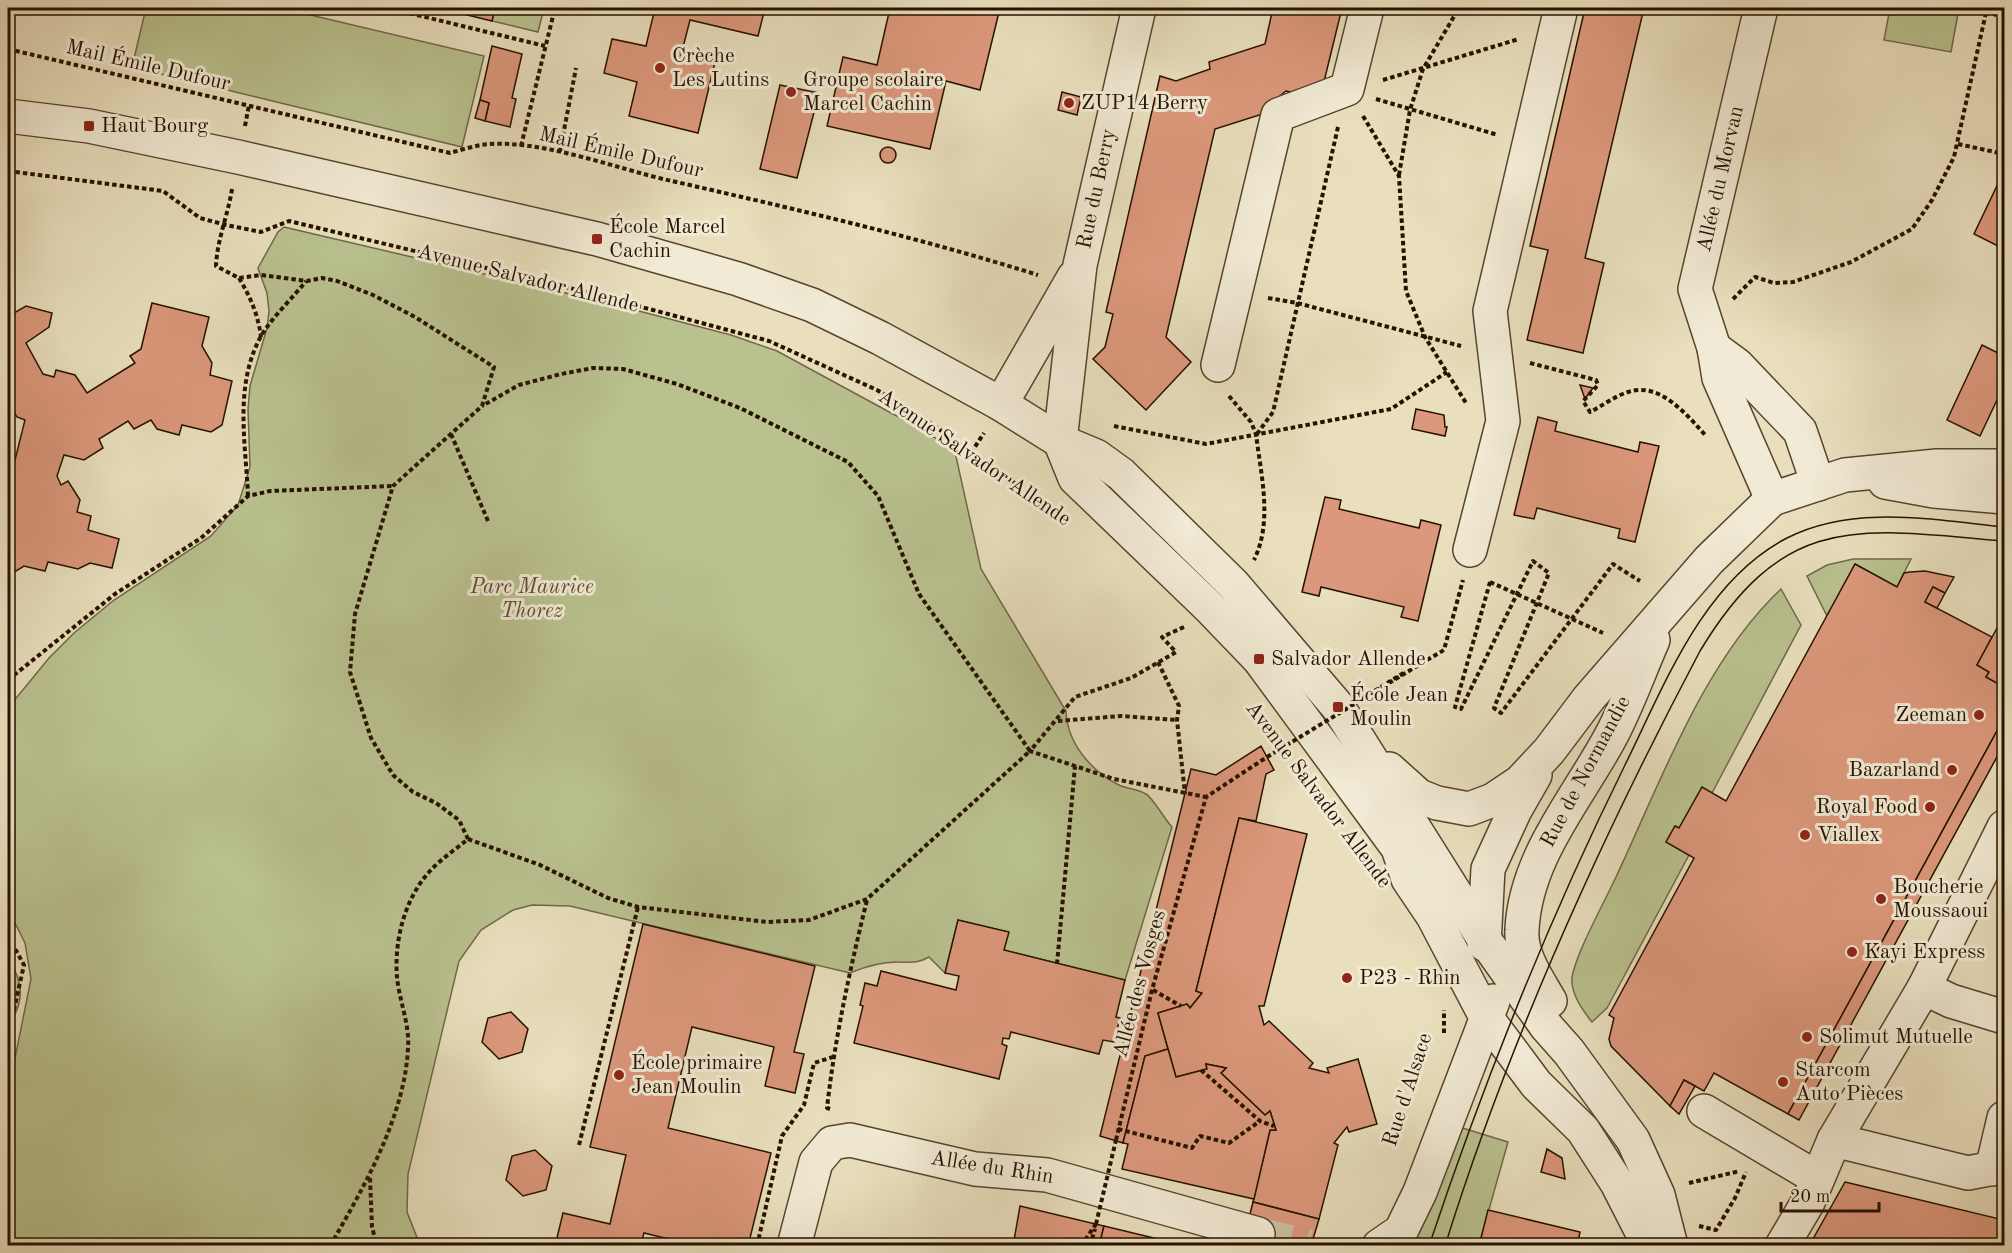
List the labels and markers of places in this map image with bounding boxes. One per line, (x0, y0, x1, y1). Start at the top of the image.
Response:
place label: Crèche Les Lutins (672, 46, 769, 91)
marker: Crèche Les Lutins (653, 61, 667, 75)
place label: Groupe scolaire Marcel Cachin (803, 70, 943, 115)
marker: Groupe scolaire Marcel Cachin (784, 85, 798, 99)
place label: ZUP14 Berry (1081, 93, 1208, 114)
marker: ZUP14 Berry (1062, 96, 1076, 110)
place label: Haut Bourg (101, 116, 209, 137)
marker: Haut Bourg (82, 119, 96, 133)
place label: École Marcel Cachin (609, 213, 726, 262)
marker: École Marcel Cachin (590, 232, 604, 246)
place label: Salvador Allende (1271, 649, 1426, 670)
marker: Salvador Allende (1252, 652, 1266, 666)
place label: École Jean Moulin (1350, 681, 1448, 730)
marker: École Jean Moulin (1331, 700, 1345, 714)
place label: Zeeman (1896, 705, 1967, 726)
marker: Zeeman (1972, 708, 1986, 722)
place label: Bazarland (1849, 760, 1940, 781)
marker: Bazarland (1945, 763, 1959, 777)
place label: Royal Food (1816, 797, 1918, 818)
marker: Royal Food (1923, 800, 1937, 814)
place label: Viallex (1817, 825, 1880, 846)
marker: Viallex (1798, 828, 1812, 842)
place label: Boucherie Moussaoui (1893, 877, 1988, 922)
marker: Boucherie Moussaoui (1874, 892, 1888, 906)
place label: Kayi Express (1864, 942, 1985, 963)
marker: Kayi Express (1845, 945, 1859, 959)
place label: P23 - Rhin (1359, 968, 1461, 989)
marker: P23 - Rhin (1340, 971, 1354, 985)
place label: Solimut Mutuelle (1819, 1027, 1973, 1048)
marker: Solimut Mutuelle (1800, 1030, 1814, 1044)
place label: École primaire Jean Moulin (631, 1049, 762, 1098)
place label: Starcom Auto Pièces (1795, 1060, 1903, 1105)
marker: École primaire Jean Moulin (612, 1068, 626, 1082)
marker: Starcom Auto Pièces (1776, 1075, 1790, 1089)

